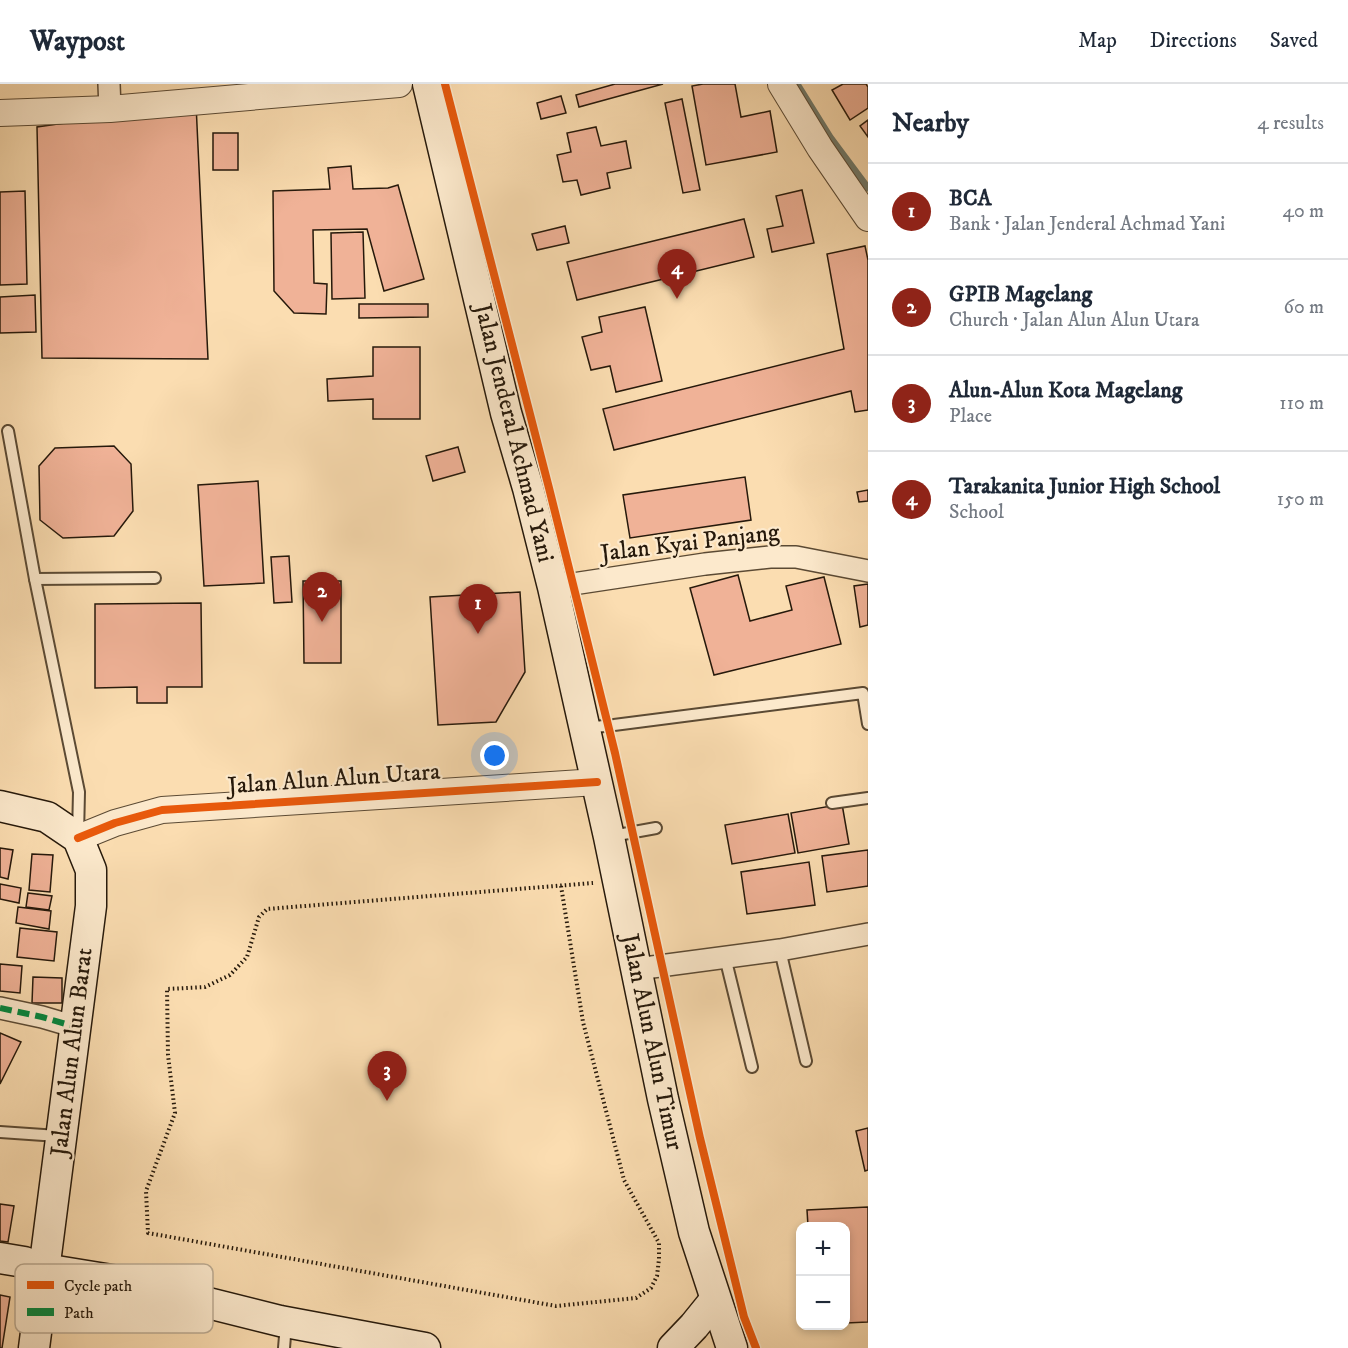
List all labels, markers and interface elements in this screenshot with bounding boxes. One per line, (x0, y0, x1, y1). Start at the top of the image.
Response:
text: Waypost (30, 24, 125, 59)
text: Map (1078, 28, 1117, 54)
text: Directions (1150, 28, 1237, 54)
text: Saved (1270, 28, 1318, 54)
text: Nearby (892, 107, 969, 140)
text: 4 results (1257, 111, 1324, 136)
text: BCA (949, 185, 992, 212)
text: 1 (908, 199, 915, 224)
text: 40 m (1282, 199, 1324, 224)
text: Bank · Jalan Jenderal Achmad Yani (949, 212, 1225, 237)
pin: 4 (658, 250, 696, 299)
text: GPIB Magelang (949, 281, 1092, 308)
text: 2 (907, 295, 916, 320)
text: 60 m (1284, 295, 1324, 320)
street label: Jalan Jenderal Achmad Yani (467, 299, 561, 565)
text: Church · Jalan Alun Alun Utara (949, 308, 1200, 333)
text: Alun-Alun Kota Magelang (949, 377, 1182, 404)
text: 3 (908, 391, 915, 416)
text: 110 m (1279, 391, 1324, 416)
text: Place (949, 404, 992, 429)
text: Tarakanita Junior High School (949, 473, 1220, 500)
text: 4 (906, 487, 917, 512)
text: 150 m (1277, 487, 1324, 512)
text: School (949, 500, 1004, 525)
street label: Jalan Kyai Panjang (597, 517, 781, 569)
pin: 2 (302, 572, 342, 622)
pin: 1 (458, 584, 498, 634)
your location (480, 741, 509, 770)
street label: Jalan Alun Alun Utara (225, 757, 442, 802)
street label: Jalan Alun Alun Timur (614, 929, 690, 1153)
street label: Jalan Alun Alun Barat (44, 946, 100, 1160)
pin: 3 (368, 1052, 406, 1101)
map controls (796, 1222, 850, 1330)
button: + (796, 1222, 850, 1276)
legend (15, 1264, 213, 1333)
text: Cycle path (64, 1276, 133, 1296)
button: − (796, 1276, 850, 1330)
text: Path (64, 1303, 94, 1323)

